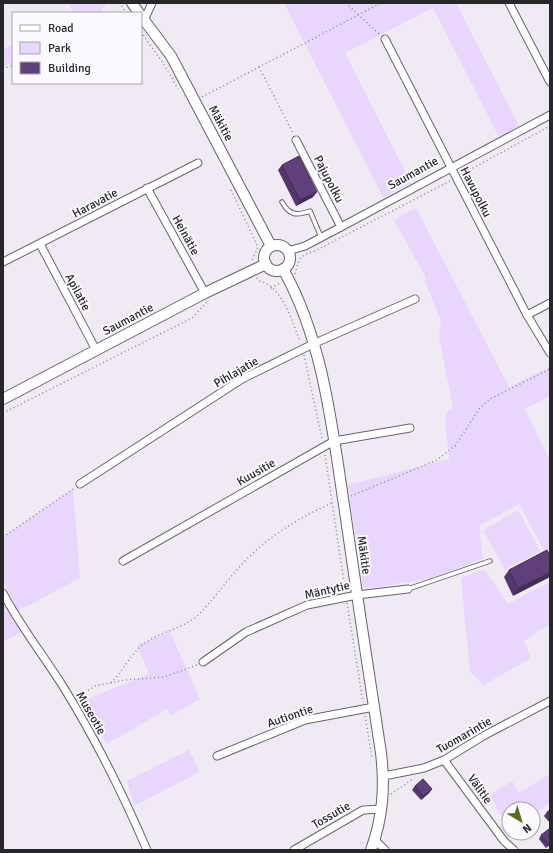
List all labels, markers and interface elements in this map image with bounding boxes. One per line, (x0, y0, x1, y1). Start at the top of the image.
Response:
legend (12, 12, 142, 84)
text: Road (48, 21, 74, 36)
text: Park (48, 41, 71, 56)
text: Building (48, 61, 91, 76)
street label: Mäkitie (205, 103, 236, 144)
street label: Pajupolku (310, 153, 347, 205)
street label: Saumantie (386, 154, 441, 193)
street label: Havupolku (456, 165, 495, 220)
street label: Haravatie (70, 185, 121, 222)
street label: Heinätie (168, 213, 203, 258)
street label: Apilatie (62, 271, 94, 313)
street label: Saumantie (100, 300, 156, 339)
street label: Pihlajatie (211, 354, 261, 391)
street label: Kuusitie (234, 455, 278, 489)
street label: Mäkitie (353, 535, 374, 575)
street label: Mäntytie (303, 578, 351, 603)
street label: Museotie (72, 689, 109, 737)
street label: Autiontie (265, 702, 315, 731)
street label: Tuomarintie (434, 714, 495, 757)
street label: Välitie (464, 772, 495, 807)
street label: Tossutie (309, 798, 353, 832)
north arrow (501, 801, 541, 841)
text: N (520, 821, 534, 836)

